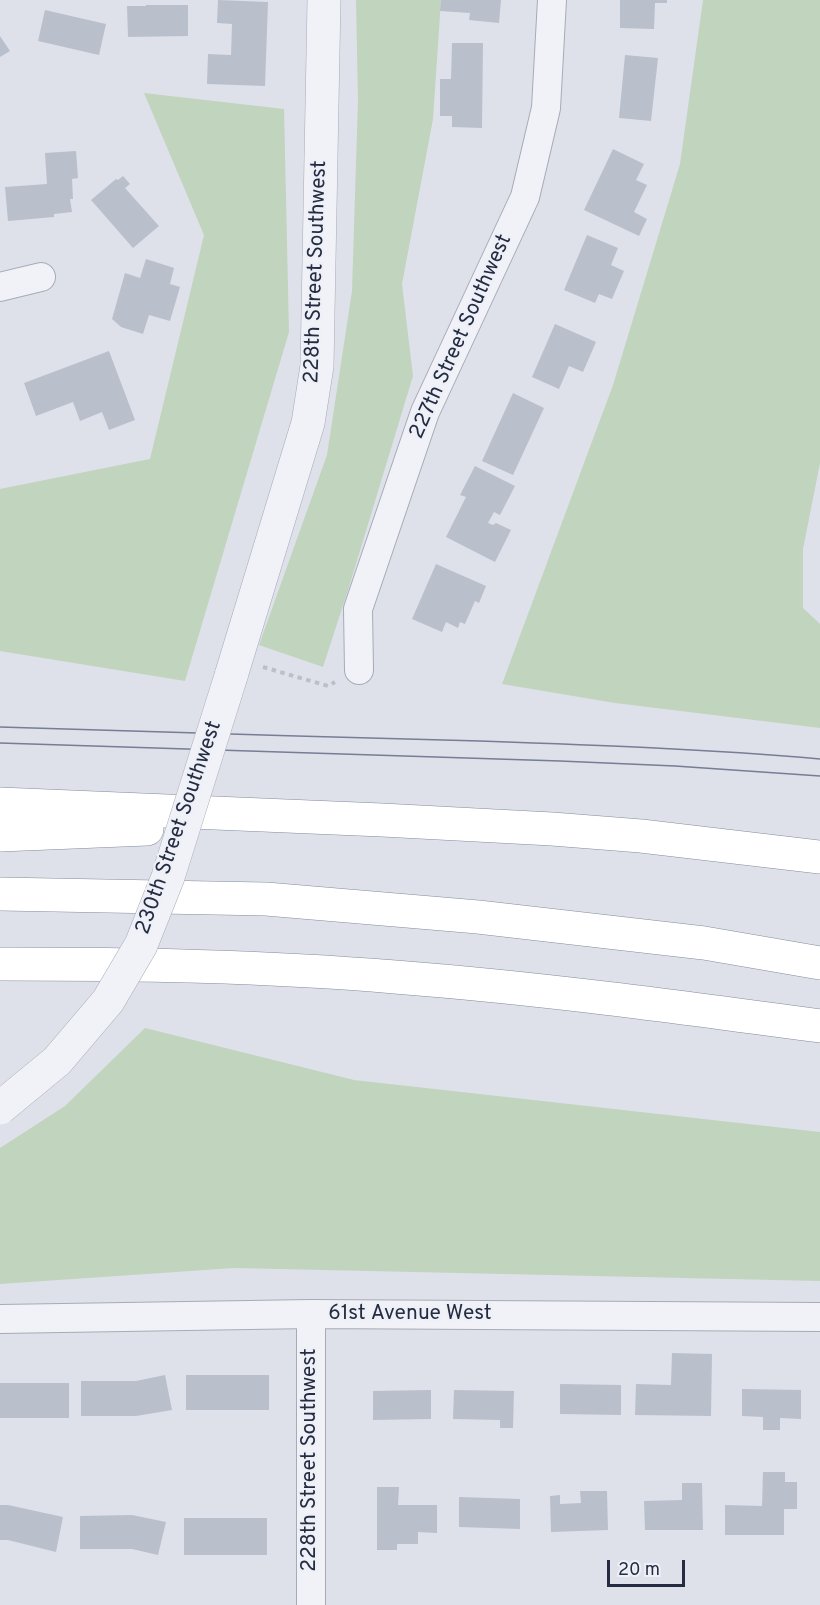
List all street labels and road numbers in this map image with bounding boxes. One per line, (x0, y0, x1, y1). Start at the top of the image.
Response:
street label: 228th Street Southwest (301, 160, 333, 384)
street label: 227th Street Southwest (406, 231, 518, 443)
street label: 230th Street Southwest (132, 718, 228, 938)
street label: 61st Avenue West (328, 1302, 492, 1328)
street label: 228th Street Southwest (298, 1348, 324, 1572)

